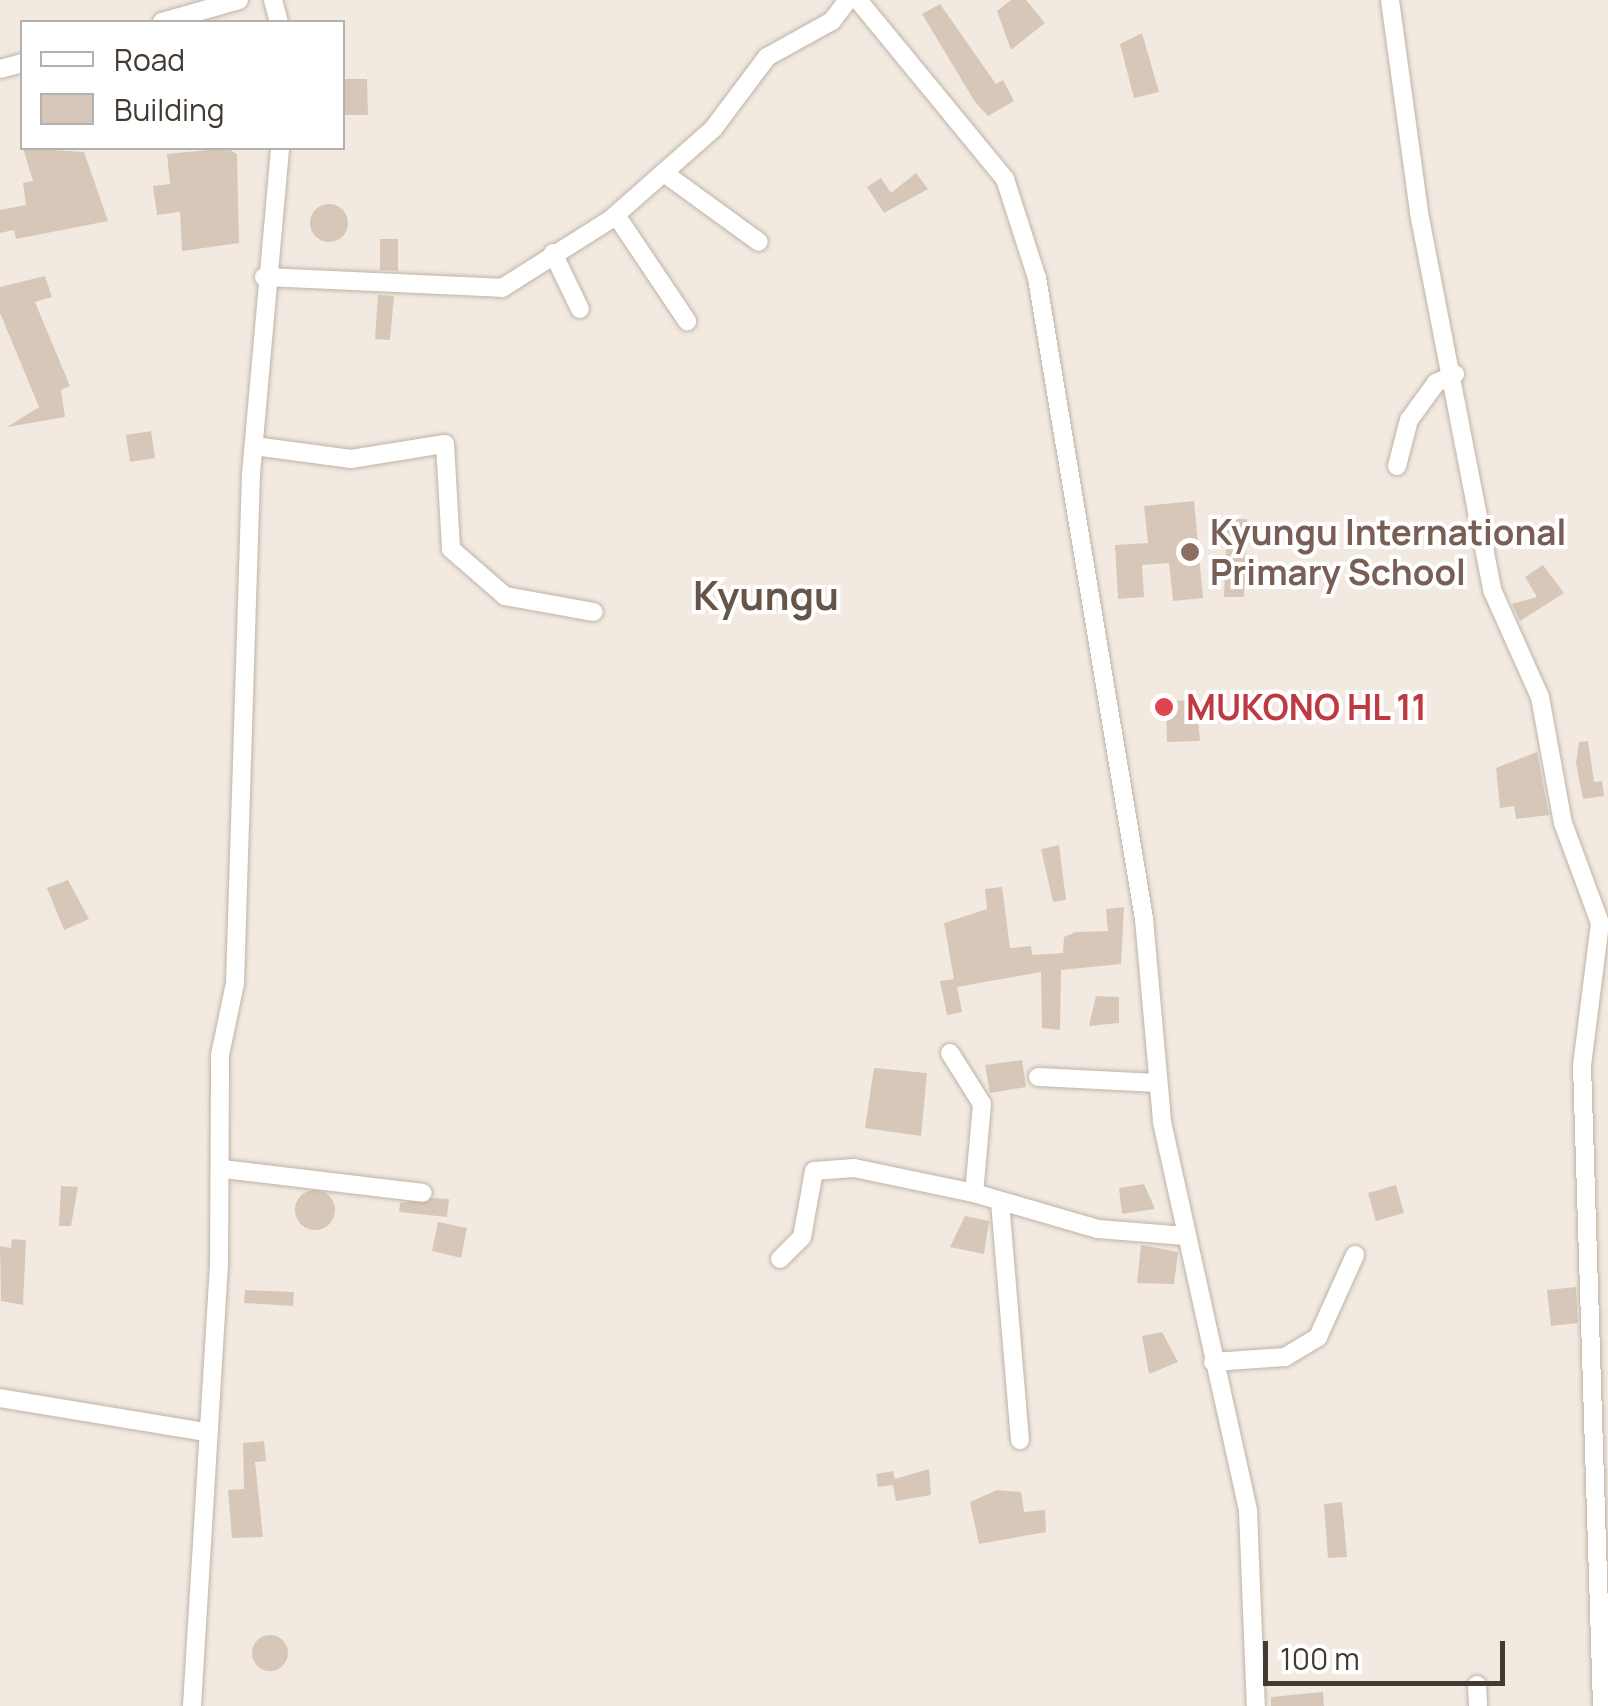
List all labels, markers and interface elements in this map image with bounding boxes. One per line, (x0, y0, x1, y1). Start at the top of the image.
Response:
legend (20, 20, 345, 150)
text: Road (114, 39, 185, 80)
text: Building (114, 89, 225, 130)
place label: Kyungu International Primary School (1210, 511, 1566, 593)
marker: Kyungu International Primary School (1179, 541, 1201, 563)
district label: Kyungu (693, 571, 839, 619)
place label: MUKONO HL 11 (1186, 686, 1429, 728)
marker: MUKONO HL 11 (1151, 694, 1177, 720)
scale bar (1268, 1621, 1510, 1683)
text: 100 m (1280, 1638, 1360, 1679)

